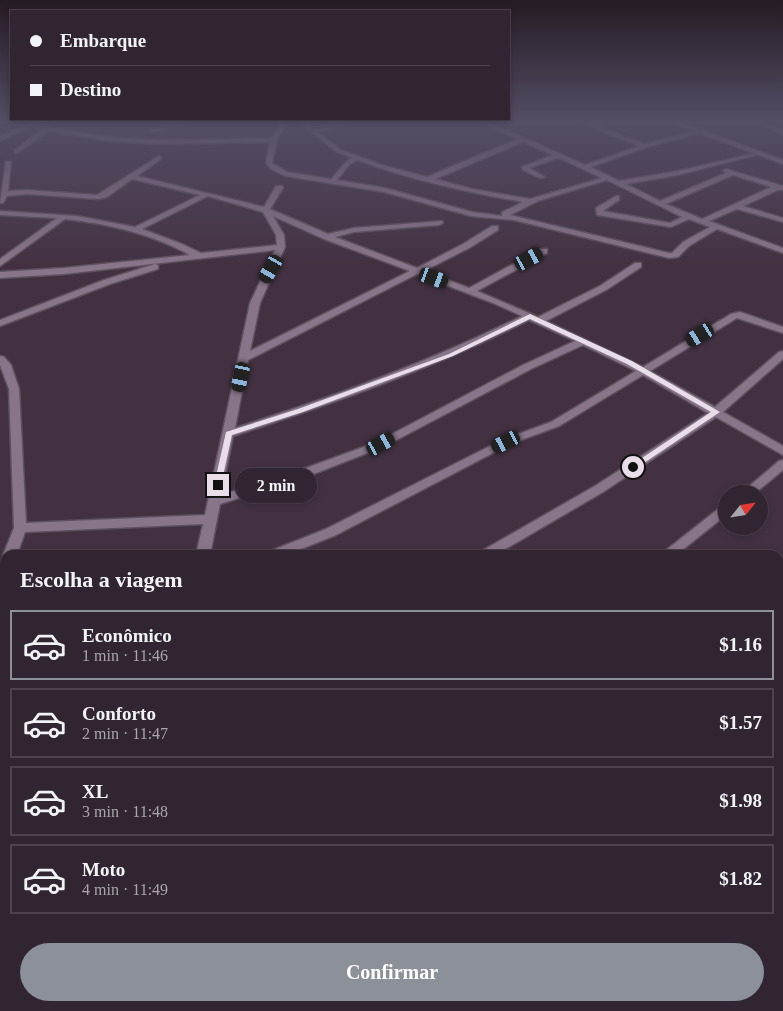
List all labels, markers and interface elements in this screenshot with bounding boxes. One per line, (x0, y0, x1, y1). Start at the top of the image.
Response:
text: Embarque (60, 30, 146, 51)
text: Destino (60, 79, 121, 100)
car (512, 245, 545, 273)
car (257, 252, 284, 286)
car (417, 266, 450, 290)
car (683, 321, 716, 349)
car (230, 361, 251, 393)
car (489, 429, 522, 455)
car (364, 430, 397, 458)
route start (622, 456, 644, 478)
callout: 2 min (236, 468, 318, 502)
route end (207, 474, 229, 496)
text: 2 min (257, 477, 295, 494)
north arrow (718, 485, 768, 535)
map controls (718, 485, 768, 535)
text: Escolha a viagem (20, 567, 183, 592)
icon: car (22, 623, 67, 668)
text: Econômico (82, 625, 172, 646)
text: $1.16 (719, 634, 762, 655)
text: 1 min · 11:46 (82, 647, 168, 664)
icon: car (22, 701, 67, 746)
text: Conforto (82, 703, 156, 724)
text: $1.57 (719, 712, 762, 733)
text: 2 min · 11:47 (82, 725, 168, 742)
icon: car (22, 779, 67, 824)
text: XL (82, 781, 108, 802)
text: $1.98 (719, 790, 762, 811)
text: 3 min · 11:48 (82, 803, 168, 820)
icon: car (22, 857, 67, 902)
text: Moto (82, 859, 125, 880)
text: $1.82 (719, 868, 762, 889)
text: 4 min · 11:49 (82, 881, 168, 898)
button: Confirmar (20, 943, 764, 1001)

